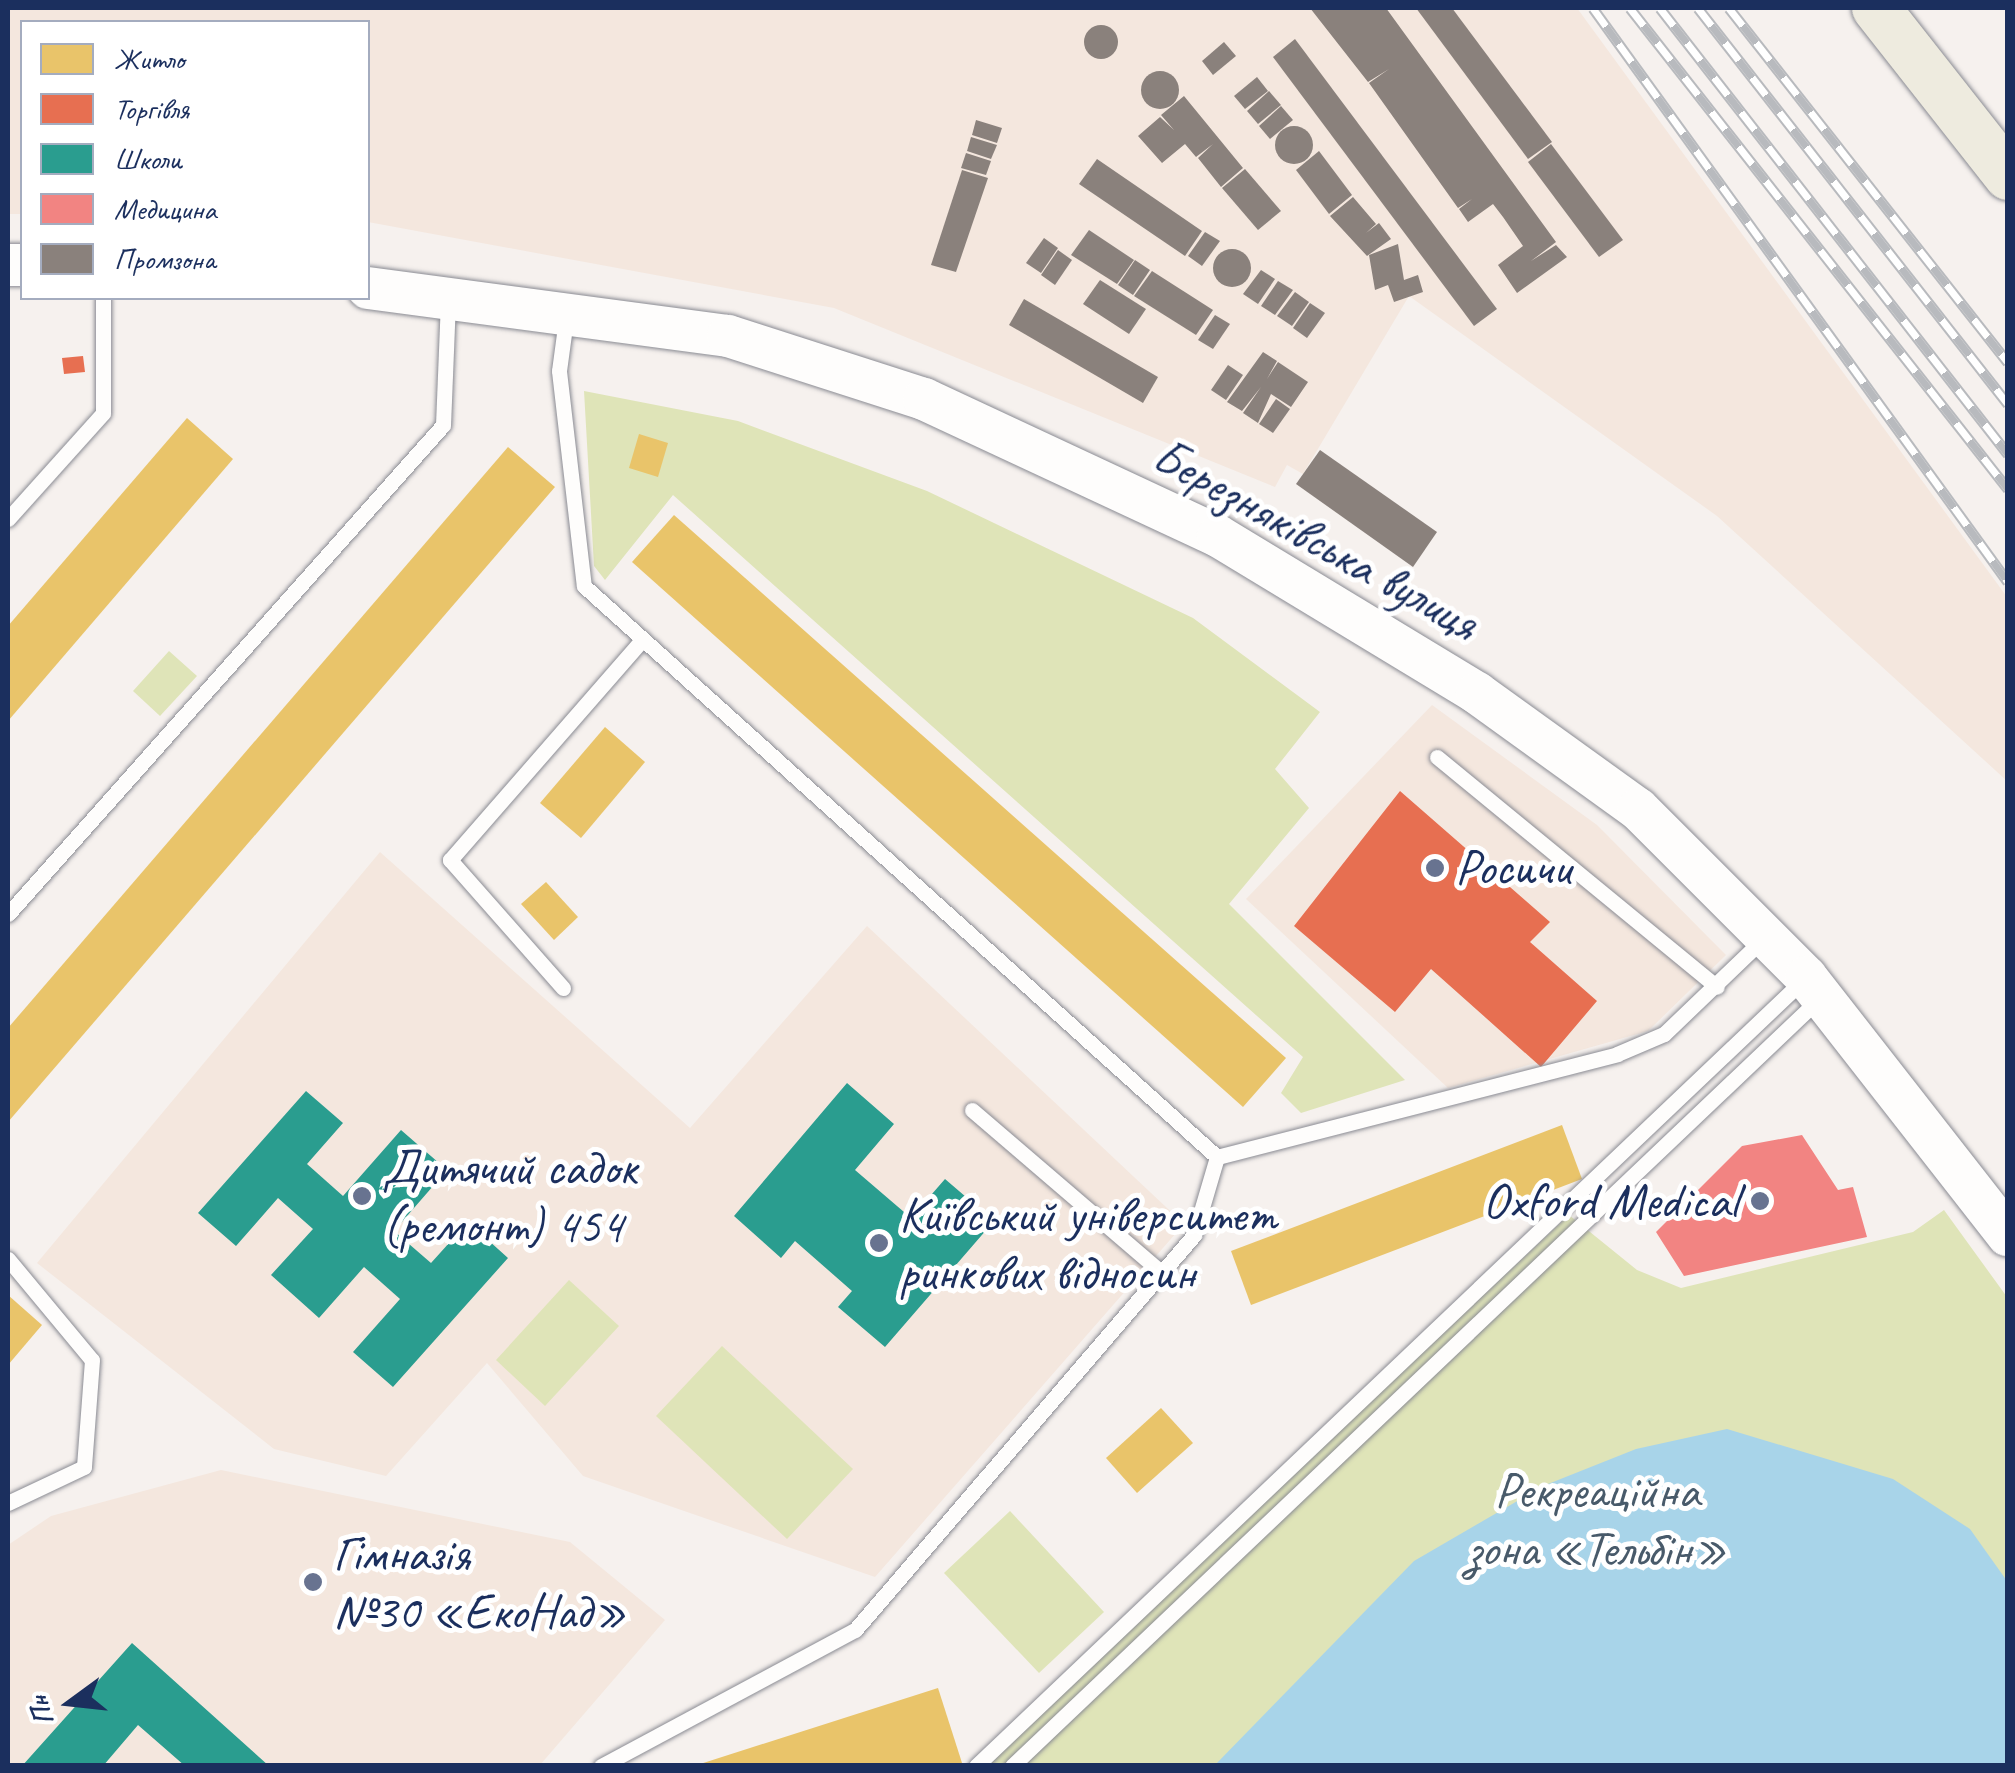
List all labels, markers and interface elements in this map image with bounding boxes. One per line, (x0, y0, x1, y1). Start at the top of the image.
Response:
legend (20, 20, 370, 300)
text: Житло (114, 40, 184, 78)
text: Торгівля (114, 90, 189, 128)
text: Школи (114, 140, 182, 178)
text: Медицина (114, 190, 216, 228)
text: Промзона (114, 240, 215, 278)
street label: Березняківська вулиця (1142, 424, 1490, 654)
place label: Росичи (1455, 838, 1570, 898)
marker: Росичи (1424, 857, 1446, 879)
place label: Дитячий садок (ремонт) 454 (382, 1137, 637, 1254)
place label: Oxford Medical (1485, 1171, 1738, 1231)
place label: Київський університет ринкових відносин (899, 1184, 1277, 1302)
marker: Дитячий садок (ремонт) 454 (351, 1185, 373, 1207)
marker: Oxford Medical (1747, 1188, 1773, 1214)
marker: Київський університет ринкових відносин (868, 1232, 890, 1254)
park label: Рекреаційна зона «Тельбін» (1467, 1460, 1727, 1578)
place label: Гімназія №30 «ЕкоНад» (333, 1523, 627, 1640)
marker: Гімназія №30 «ЕкоНад» (302, 1571, 324, 1593)
north arrow (20, 1653, 120, 1753)
text: Пн (20, 1692, 61, 1730)

